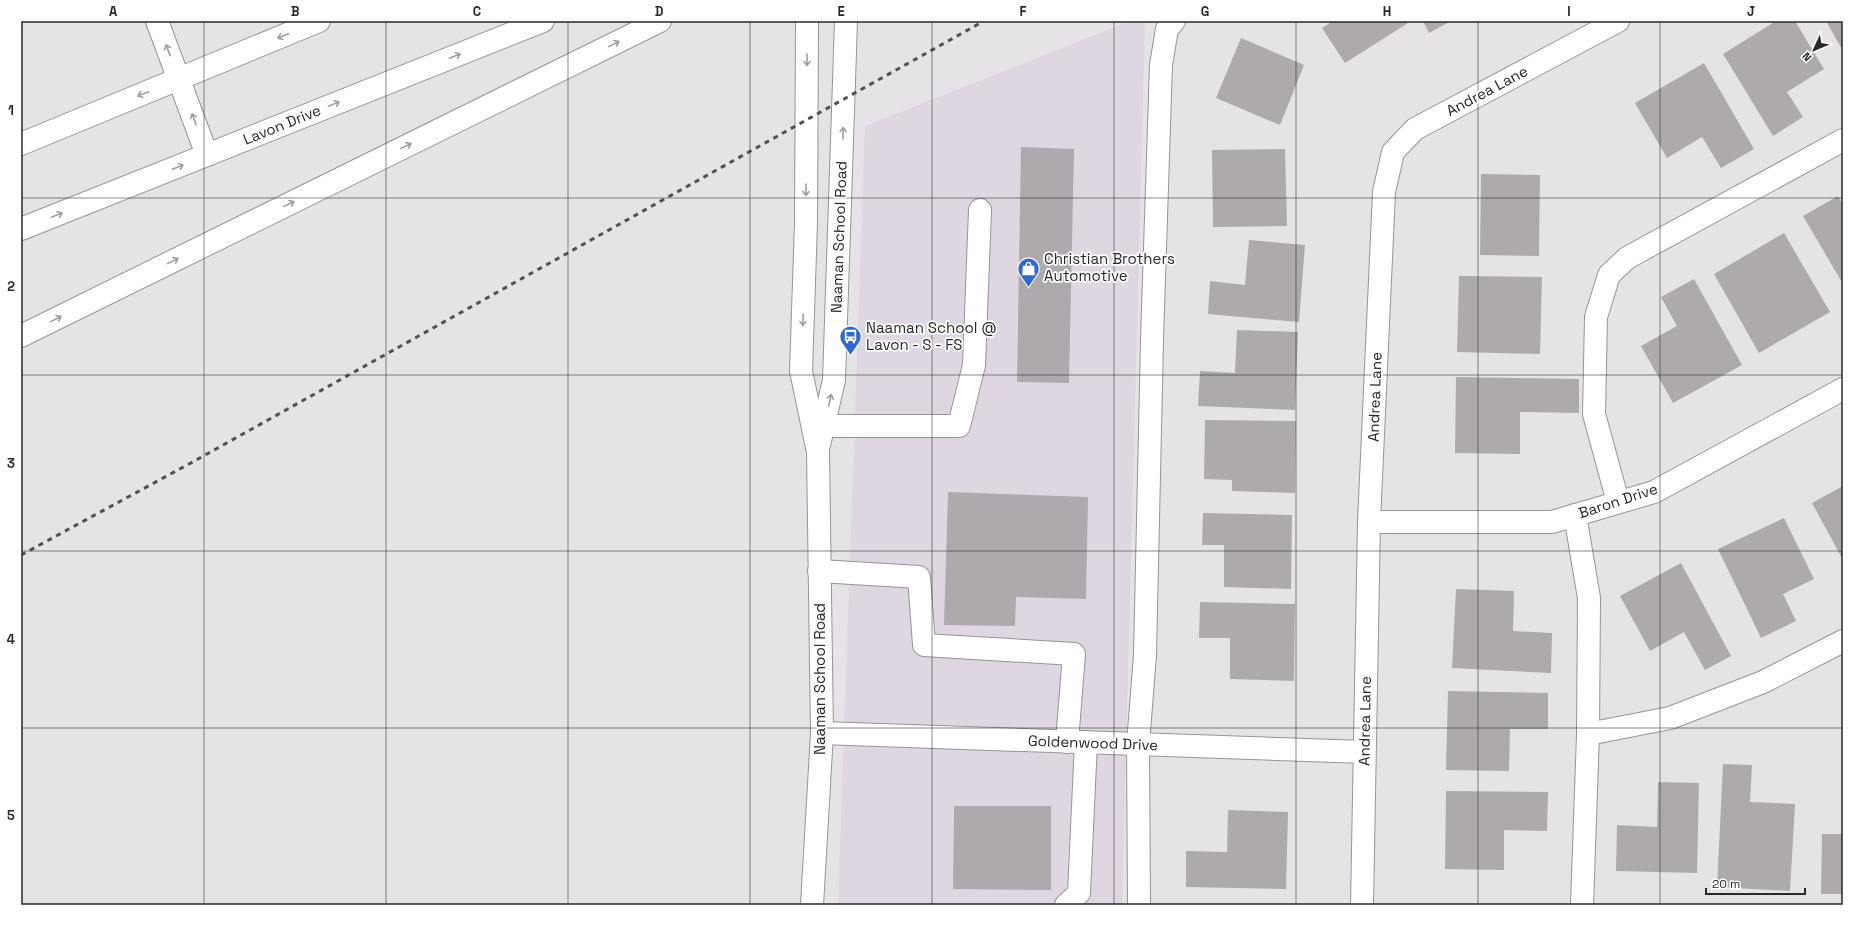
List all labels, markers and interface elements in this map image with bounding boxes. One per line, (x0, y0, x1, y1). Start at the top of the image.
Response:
text: A (109, 3, 118, 20)
text: B (291, 3, 300, 20)
text: C (473, 3, 481, 20)
text: D (655, 3, 664, 20)
text: E (837, 3, 845, 20)
text: F (1020, 3, 1027, 20)
text: G (1201, 3, 1209, 20)
text: H (1383, 3, 1391, 20)
text: I (1567, 3, 1571, 20)
text: J (1747, 3, 1755, 20)
north arrow (1794, 30, 1834, 70)
one-way arrow (278, 33, 290, 40)
one-way arrow (608, 40, 620, 47)
one-way arrow (164, 45, 172, 57)
text: N (1799, 49, 1814, 64)
one-way arrow (449, 52, 461, 60)
one-way arrow (803, 53, 811, 66)
street label: Andrea Lane (1443, 61, 1531, 120)
one-way arrow (138, 91, 150, 98)
street label: Lavon Drive (240, 100, 324, 149)
one-way arrow (328, 100, 340, 108)
text: 1 (8, 102, 14, 119)
one-way arrow (190, 112, 197, 125)
one-way arrow (840, 127, 847, 140)
one-way arrow (400, 142, 412, 149)
street label: Naaman School Road (826, 161, 851, 313)
one-way arrow (172, 162, 184, 170)
one-way arrow (802, 183, 810, 196)
one-way arrow (283, 200, 295, 207)
one-way arrow (51, 210, 63, 218)
place label: Christian Brothers Automotive (1044, 249, 1175, 285)
shop icon: Christian Brothers Automotive (1016, 255, 1042, 288)
one-way arrow (166, 257, 178, 264)
text: 2 (7, 278, 15, 295)
one-way arrow (799, 313, 807, 326)
one-way arrow (50, 315, 62, 322)
place label: Naaman School @ Lavon - S - FS (866, 318, 997, 354)
bus stop icon: Naaman School @ Lavon - S - FS (838, 324, 864, 357)
street label: Andrea Lane (1363, 352, 1386, 442)
one-way arrow (826, 394, 834, 407)
text: 3 (7, 455, 15, 472)
street label: Baron Drive (1576, 479, 1660, 522)
street label: Naaman School Road (810, 603, 829, 755)
text: 4 (7, 631, 15, 648)
street label: Andrea Lane (1354, 676, 1375, 766)
street label: Goldenwood Drive (1028, 731, 1159, 754)
text: 5 (7, 807, 15, 824)
scale bar (1706, 870, 1805, 896)
text: 20 m (1712, 876, 1740, 892)

